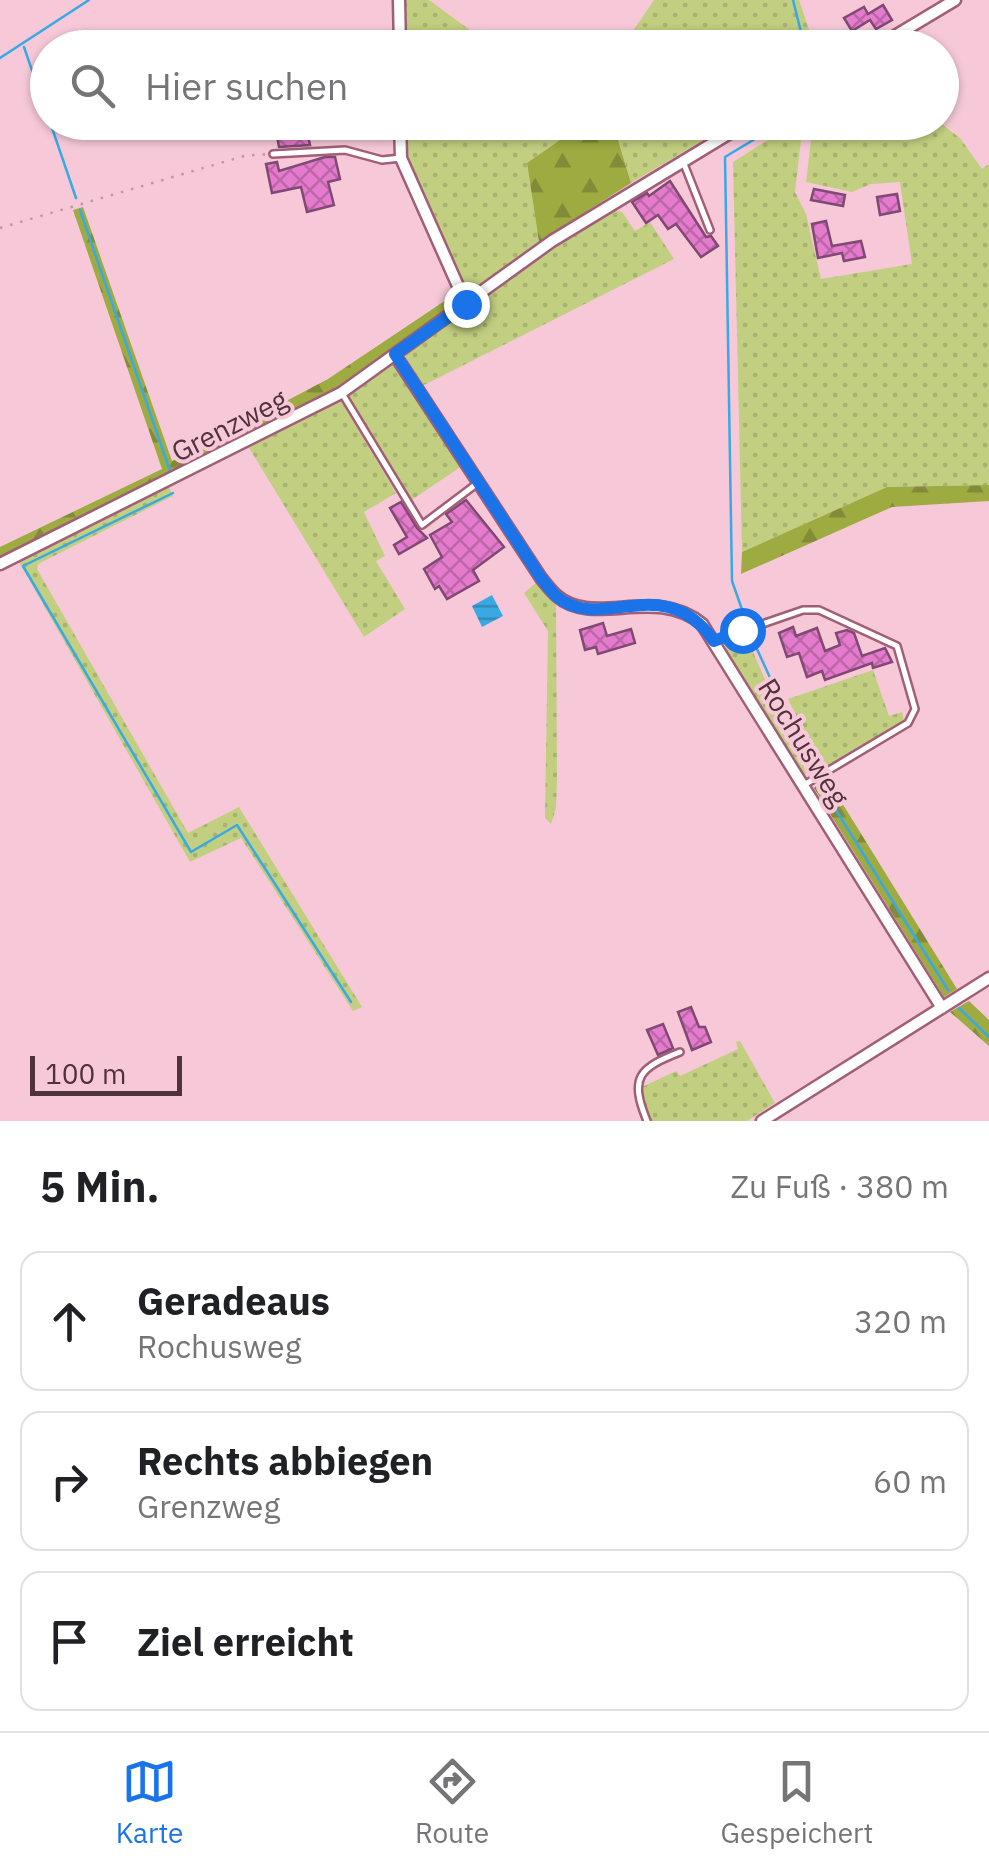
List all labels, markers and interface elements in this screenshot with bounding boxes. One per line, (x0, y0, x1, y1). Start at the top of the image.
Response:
search box (30, 30, 959, 140)
icon: search (65, 58, 120, 113)
text: Hier suchen (145, 61, 348, 110)
route end (444, 282, 490, 328)
street label: Grenzweg (165, 380, 293, 470)
route start (720, 608, 766, 654)
street label: Rochusweg (750, 671, 858, 813)
scale bar (30, 1051, 182, 1096)
text: 100 m (45, 1055, 126, 1092)
text: 5 Min. (40, 1159, 160, 1214)
text: Zu Fuß · 380 m (731, 1165, 949, 1207)
text: Geradeaus (137, 1276, 330, 1325)
icon: ahead (42, 1294, 97, 1349)
text: 320 m (854, 1300, 947, 1342)
text: Rochusweg (137, 1325, 302, 1367)
text: Rechts abbiegen (137, 1436, 433, 1485)
icon: right (42, 1454, 97, 1509)
text: 60 m (873, 1460, 947, 1502)
text: Grenzweg (137, 1485, 280, 1527)
icon: arrive (42, 1614, 97, 1669)
text: Ziel erreicht (137, 1617, 354, 1666)
tab: Karte (116, 1754, 183, 1851)
tab: Route (415, 1754, 489, 1851)
tab: Gespeichert (721, 1754, 873, 1851)

